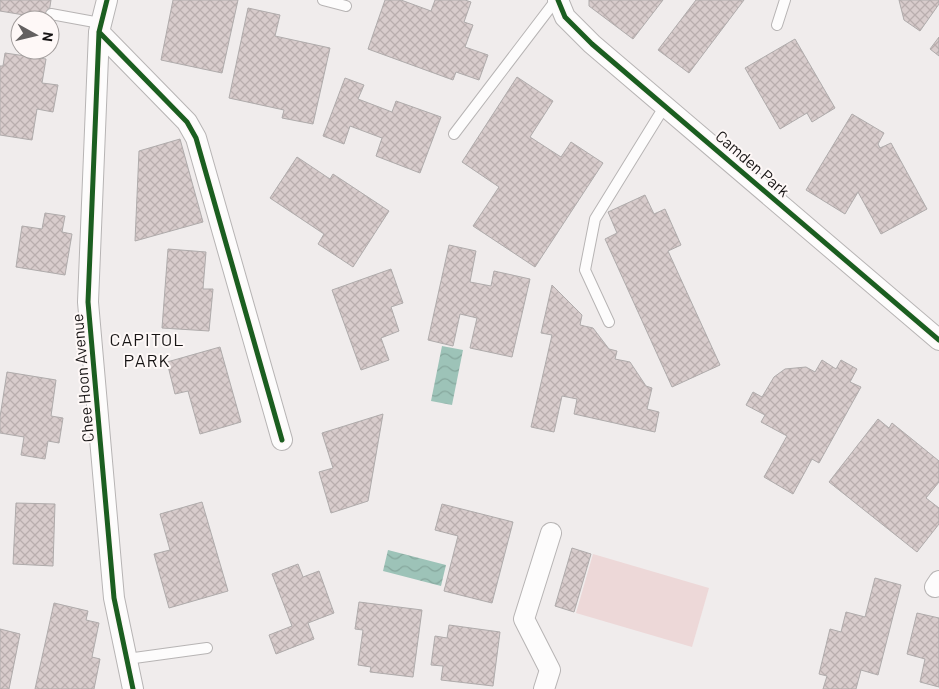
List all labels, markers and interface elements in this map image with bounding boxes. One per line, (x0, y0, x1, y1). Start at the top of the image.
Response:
north arrow (10, 10, 60, 60)
text: N (39, 31, 57, 43)
street label: Camden Park (712, 126, 794, 200)
street label: Chee Hoon Avenue (67, 313, 97, 443)
district label: CAPITOL PARK (110, 328, 184, 371)

